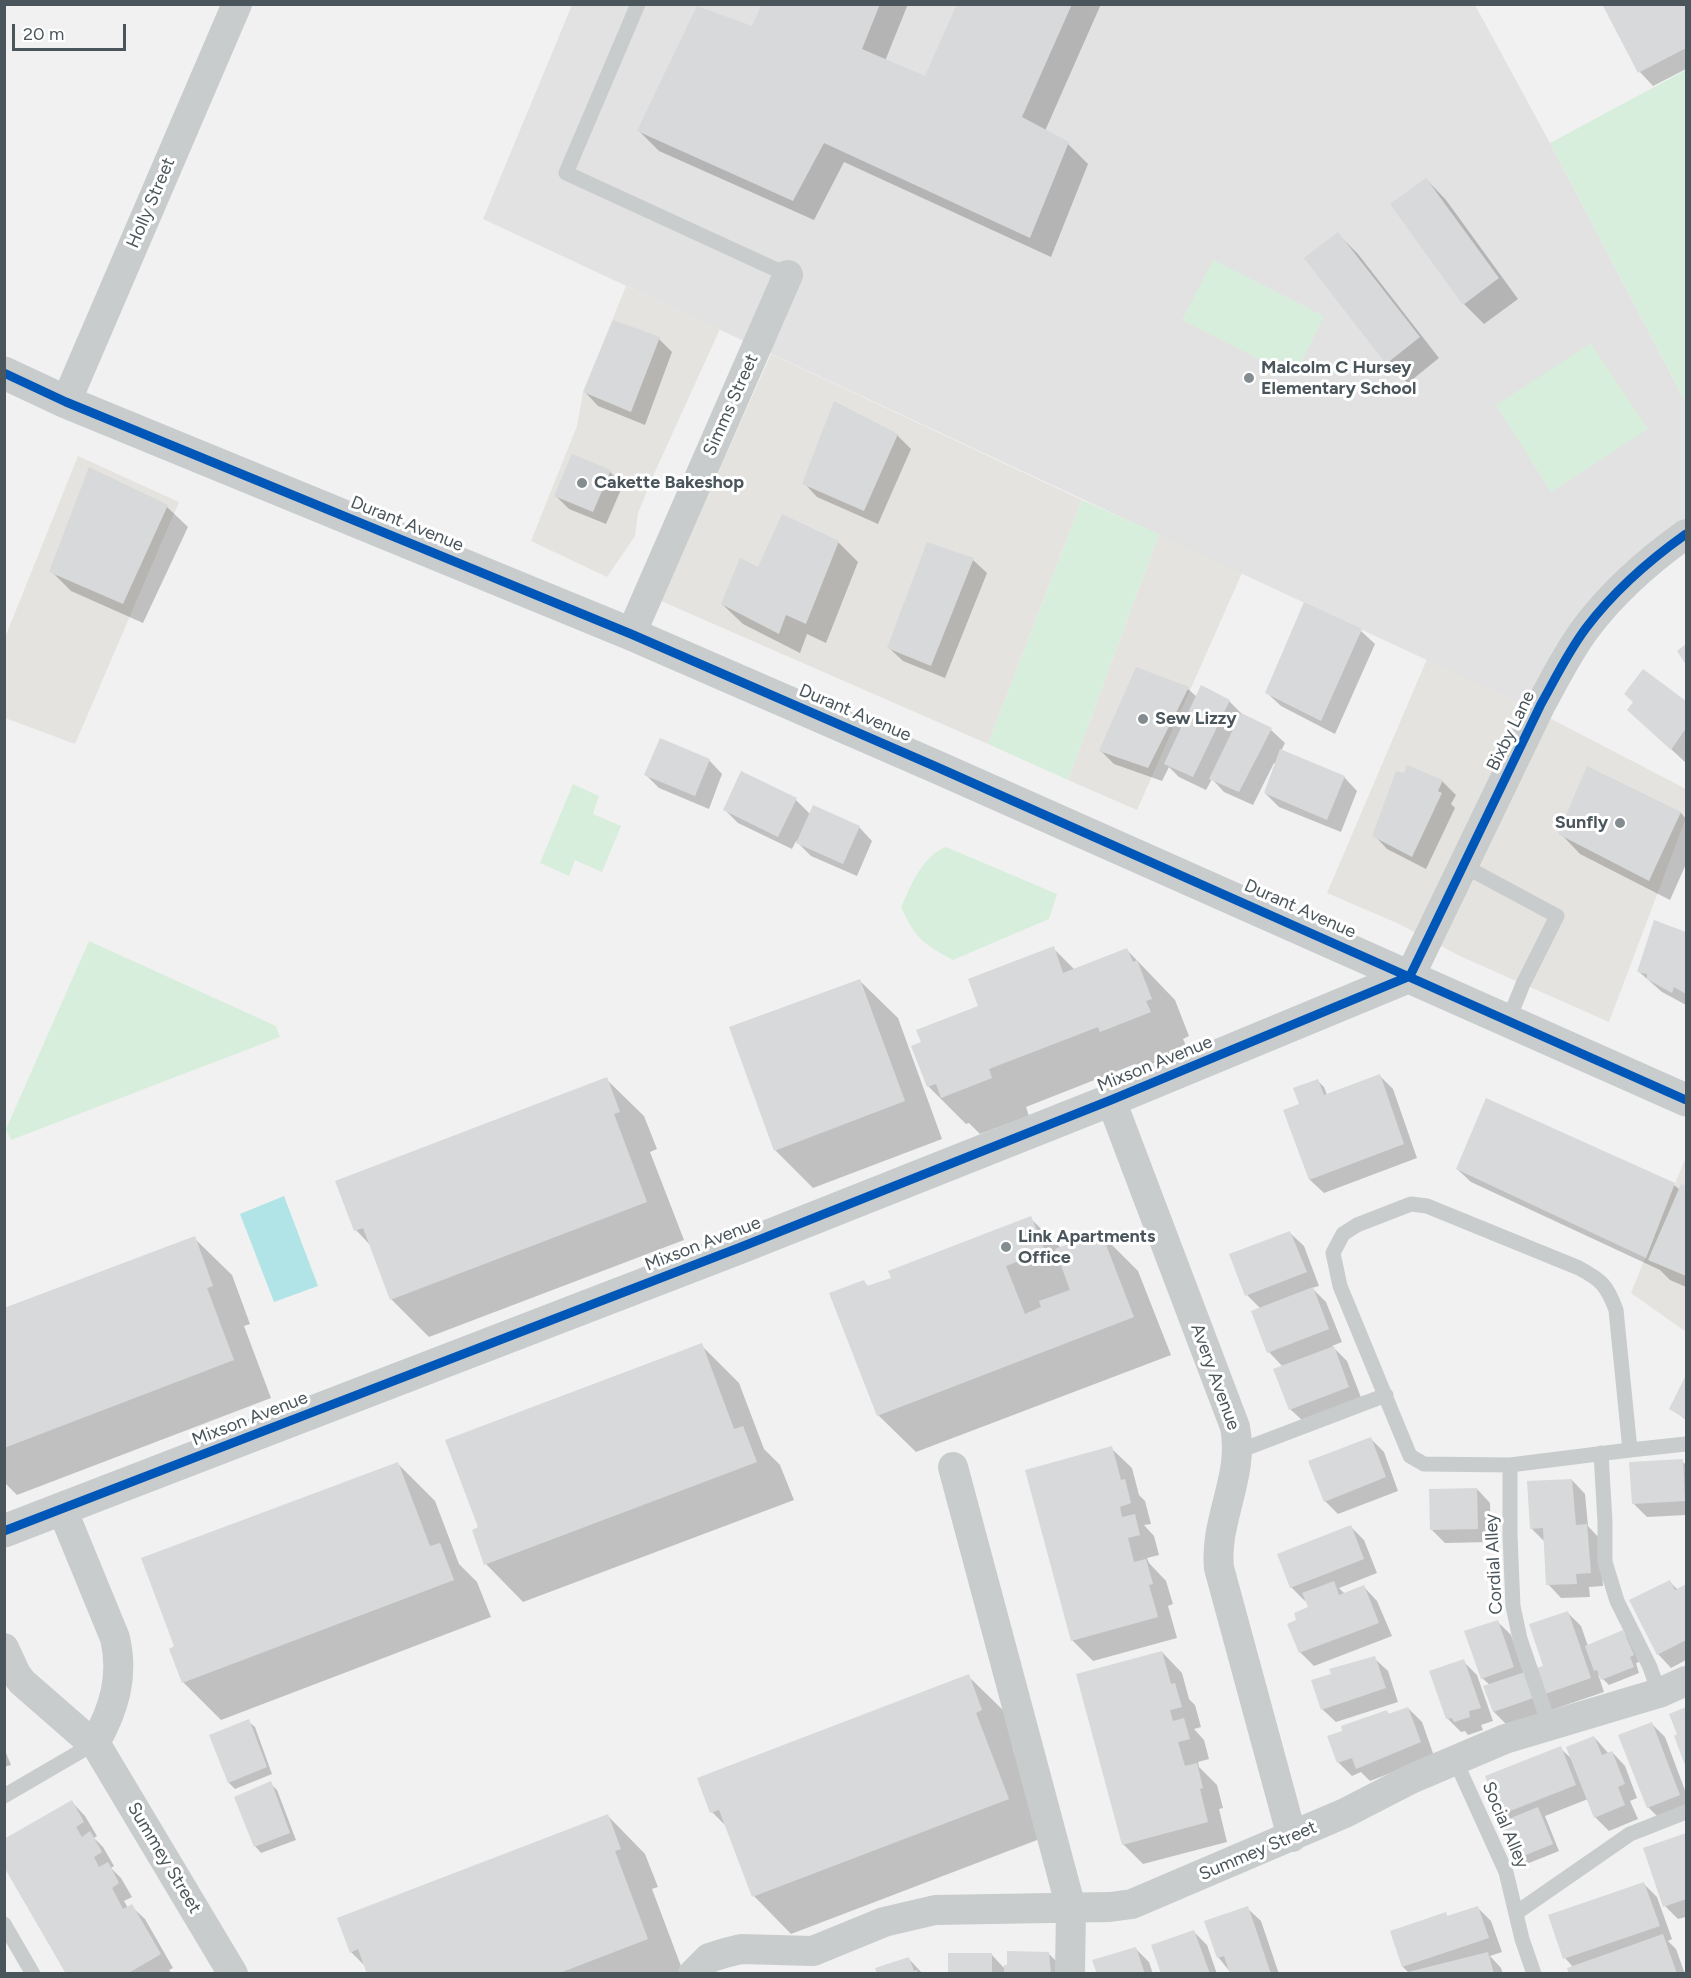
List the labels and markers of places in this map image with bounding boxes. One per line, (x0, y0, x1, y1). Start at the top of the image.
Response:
place label: Malcolm C Hursey Elementary School (1261, 357, 1416, 400)
marker: Malcolm C Hursey Elementary School (1242, 371, 1256, 385)
place label: Cakette Bakeshop (594, 472, 744, 494)
marker: Cakette Bakeshop (575, 476, 589, 490)
place label: Sew Lizzy (1155, 708, 1237, 730)
marker: Sew Lizzy (1136, 712, 1150, 726)
place label: Sunfly (1555, 812, 1608, 834)
marker: Sunfly (1613, 816, 1627, 830)
place label: Link Apartments Office (1018, 1226, 1155, 1268)
marker: Link Apartments Office (999, 1240, 1013, 1254)

